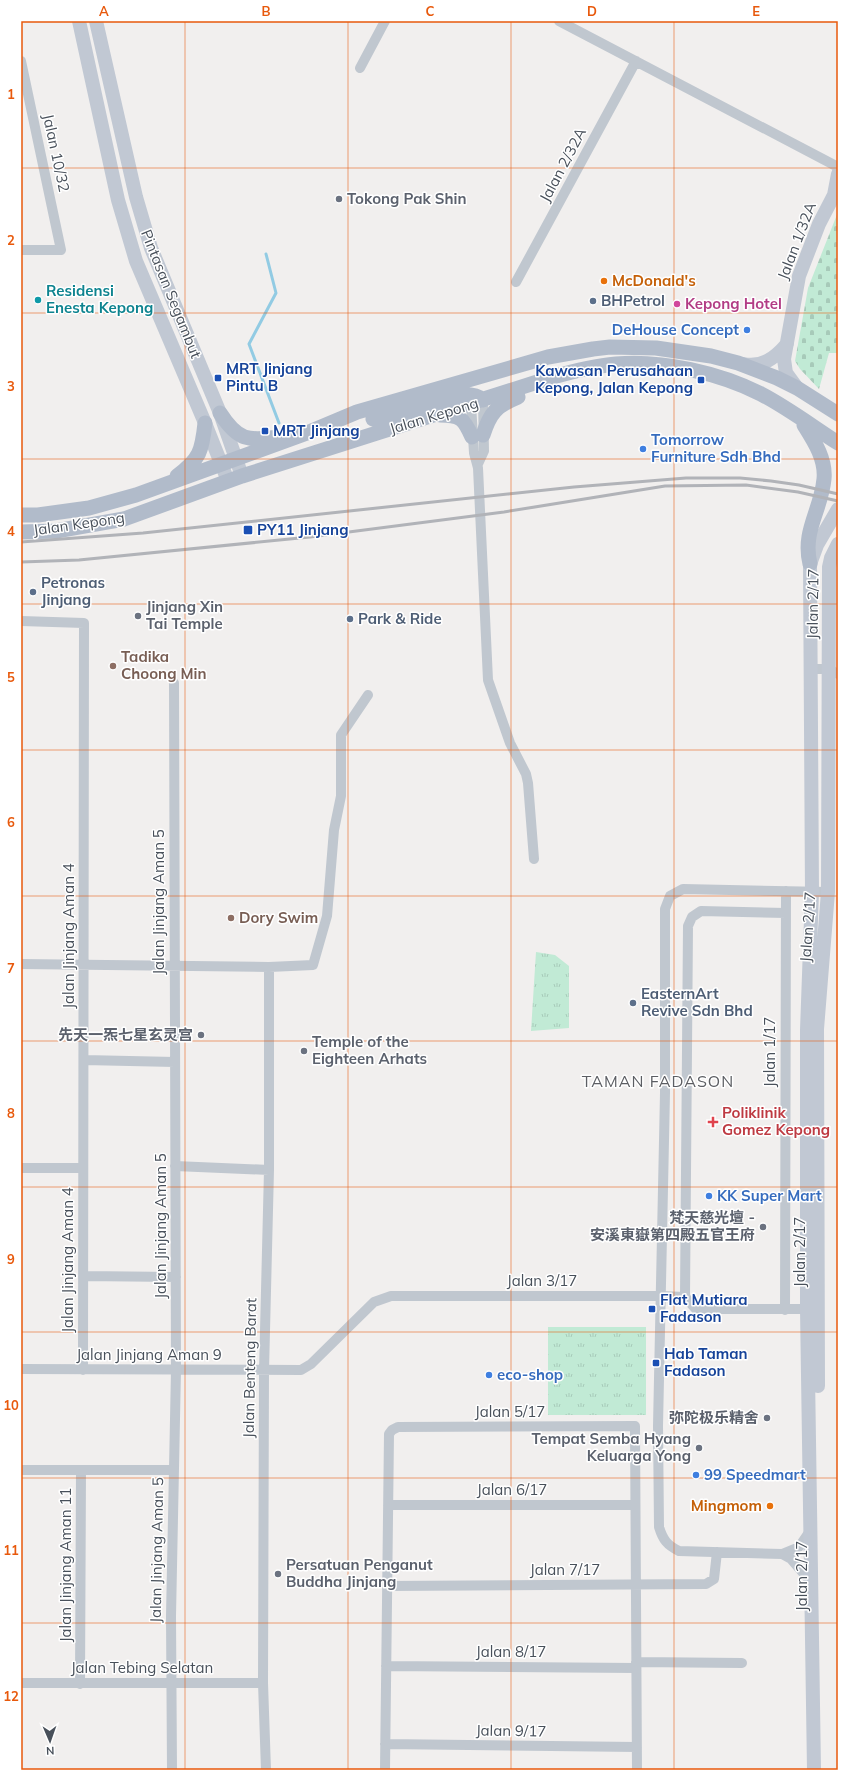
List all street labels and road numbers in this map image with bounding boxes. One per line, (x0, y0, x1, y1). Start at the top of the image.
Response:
street label: Jalan 10/32 (39, 112, 74, 194)
street label: Jalan 2/32A (535, 124, 590, 205)
street label: Jalan 1/32A (773, 199, 820, 282)
street label: Pintasan Segambut (137, 227, 206, 361)
street label: Jalan Kepong (387, 393, 481, 438)
street label: Jalan Kepong (32, 508, 126, 539)
street label: Jalan 2/17 (802, 569, 823, 639)
street label: Jalan Jinjang Aman 5 (149, 829, 168, 975)
street label: Jalan Jinjang Aman 4 (59, 863, 78, 1009)
street label: Jalan 2/17 (796, 891, 819, 963)
street label: Jalan 1/17 (760, 1017, 779, 1087)
street label: Jalan Jinjang Aman 5 (151, 1153, 170, 1299)
street label: Jalan Jinjang Aman 4 (58, 1187, 77, 1333)
street label: Jalan 2/17 (790, 1217, 809, 1287)
street label: Jalan 3/17 (507, 1271, 577, 1290)
street label: Jalan Benteng Barat (239, 1298, 260, 1438)
street label: Jalan Jinjang Aman 9 (76, 1345, 222, 1364)
street label: Jalan 5/17 (475, 1402, 545, 1421)
street label: Jalan Jinjang Aman 5 (146, 1477, 167, 1623)
street label: Jalan 6/17 (477, 1480, 547, 1499)
street label: Jalan Jinjang Aman 11 (56, 1488, 75, 1642)
street label: Jalan 2/17 (792, 1541, 811, 1611)
street label: Jalan 7/17 (530, 1560, 600, 1579)
street label: Jalan 8/17 (476, 1642, 546, 1661)
street label: Jalan Tebing Selatan (71, 1658, 213, 1677)
street label: Jalan 9/17 (476, 1720, 546, 1741)

